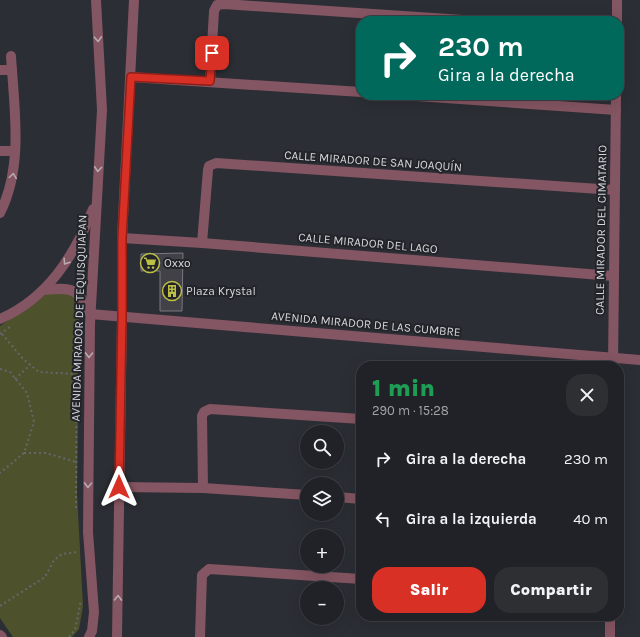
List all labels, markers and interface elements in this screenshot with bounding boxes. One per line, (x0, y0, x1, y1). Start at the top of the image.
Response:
text: 230 m (438, 30, 524, 63)
icon: right (372, 32, 424, 84)
one-way arrow (94, 36, 103, 42)
pin (195, 36, 229, 70)
icon: arrive (201, 42, 223, 64)
text: Gira a la derecha (438, 64, 575, 86)
street label: CALLE MIRADOR DEL CIMATARIO (593, 145, 609, 315)
street label: CALLE MIRADOR DE SAN JOAQUÍN (284, 147, 462, 174)
one-way arrow (93, 166, 102, 172)
one-way arrow (8, 173, 17, 180)
street label: AVENIDA MIRADOR DE TEQUISQUIAPAN (68, 214, 90, 422)
street label: CALLE MIRADOR DEL LAGO (298, 230, 438, 256)
supermarket icon: Oxxo (139, 252, 161, 274)
place label: Oxxo (164, 256, 191, 270)
one-way arrow (63, 258, 70, 265)
building icon: Plaza Krystal (161, 280, 183, 302)
place label: Plaza Krystal (186, 284, 256, 298)
street label: AVENIDA MIRADOR DE LAS CUMBRE (271, 309, 461, 339)
one-way arrow (85, 352, 94, 358)
text: 1 min (372, 374, 435, 402)
button: close (566, 374, 608, 416)
text: 290 m · 15:28 (372, 403, 449, 418)
map controls (300, 425, 344, 625)
button: search (300, 425, 344, 469)
icon: right (372, 448, 394, 470)
text: Gira a la derecha (406, 450, 526, 468)
text: 230 m (564, 450, 608, 468)
position arrow (98, 466, 140, 508)
button: layers (300, 477, 344, 521)
one-way arrow (84, 482, 92, 488)
icon: left (372, 508, 394, 530)
text: Gira a la izquierda (406, 510, 537, 528)
text: 40 m (573, 510, 608, 528)
button: + (300, 529, 344, 573)
button: Salir (372, 567, 486, 613)
button: Compartir (494, 567, 608, 613)
button: − (300, 581, 344, 625)
one-way arrow (114, 595, 122, 601)

